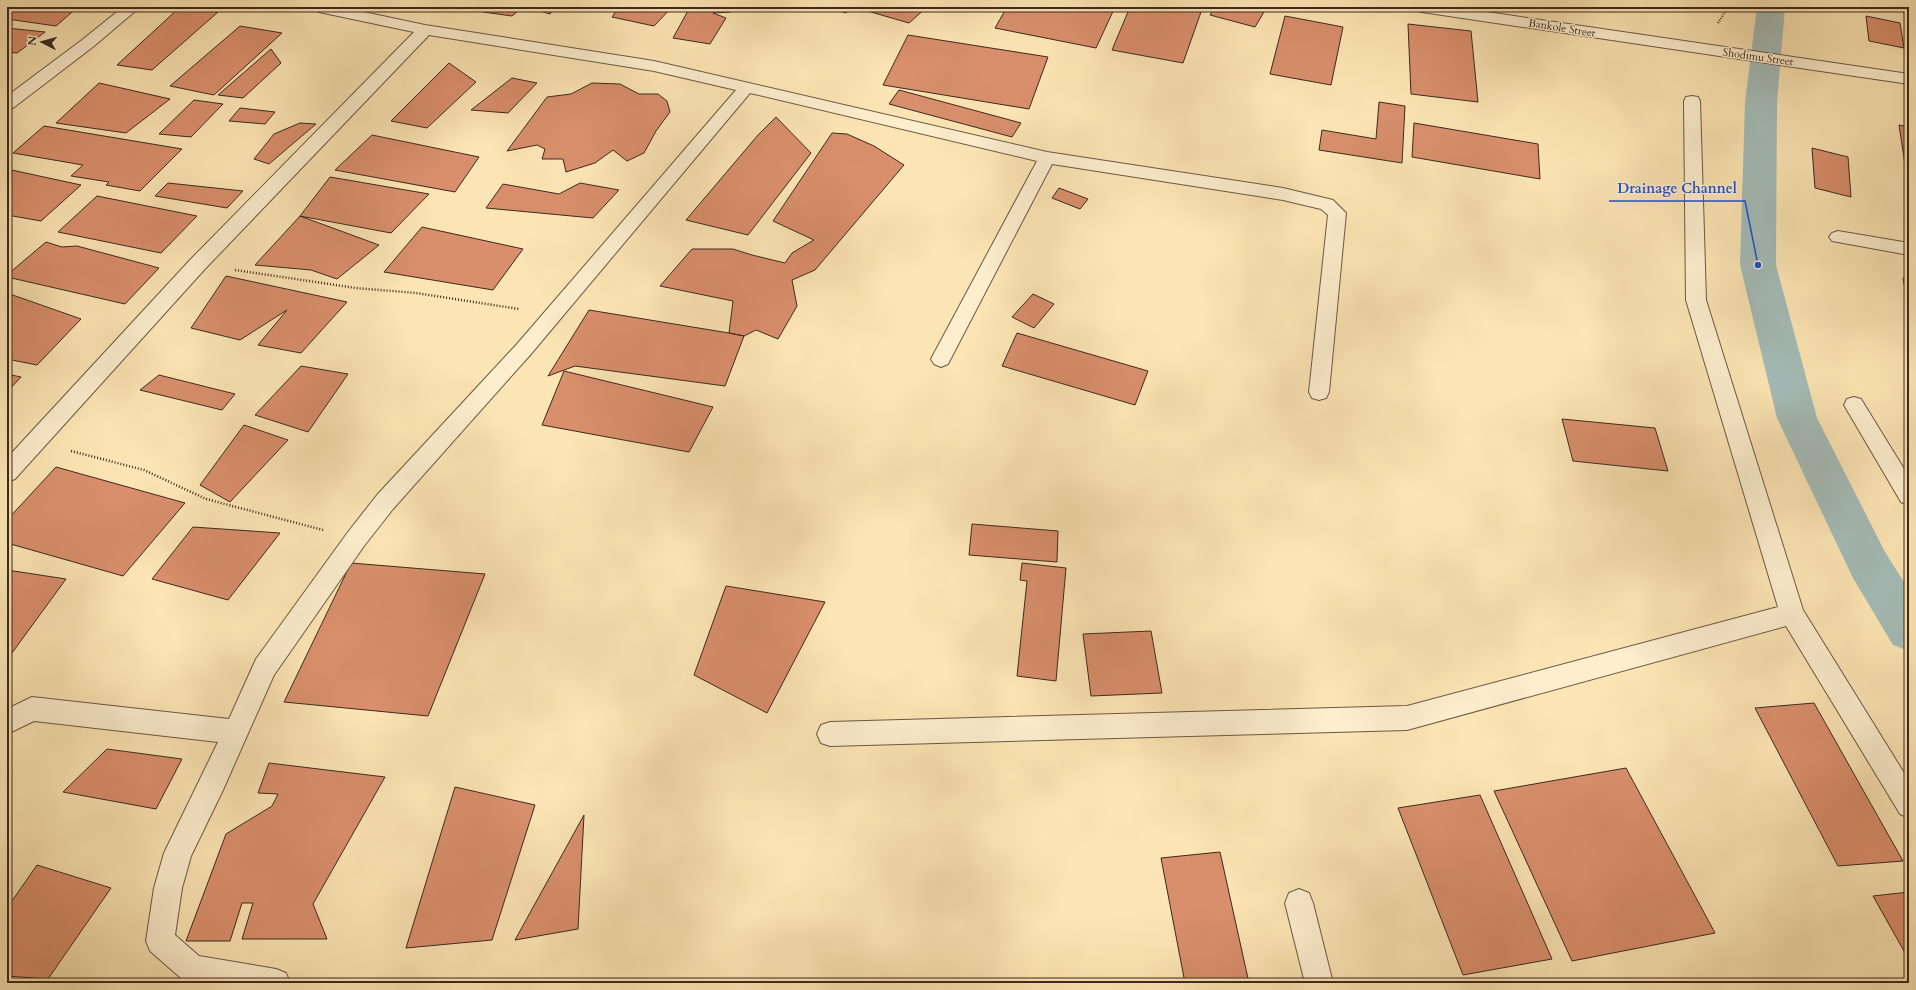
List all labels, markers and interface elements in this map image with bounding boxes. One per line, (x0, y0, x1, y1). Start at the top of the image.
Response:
street label: Bankole Street (1527, 15, 1597, 41)
north arrow (22, 22, 62, 62)
text: N (25, 35, 41, 47)
street label: Shodimu Street (1722, 45, 1795, 69)
callout: Drainage Channel (1609, 175, 1745, 201)
text: Drainage Channel (1617, 179, 1737, 198)

